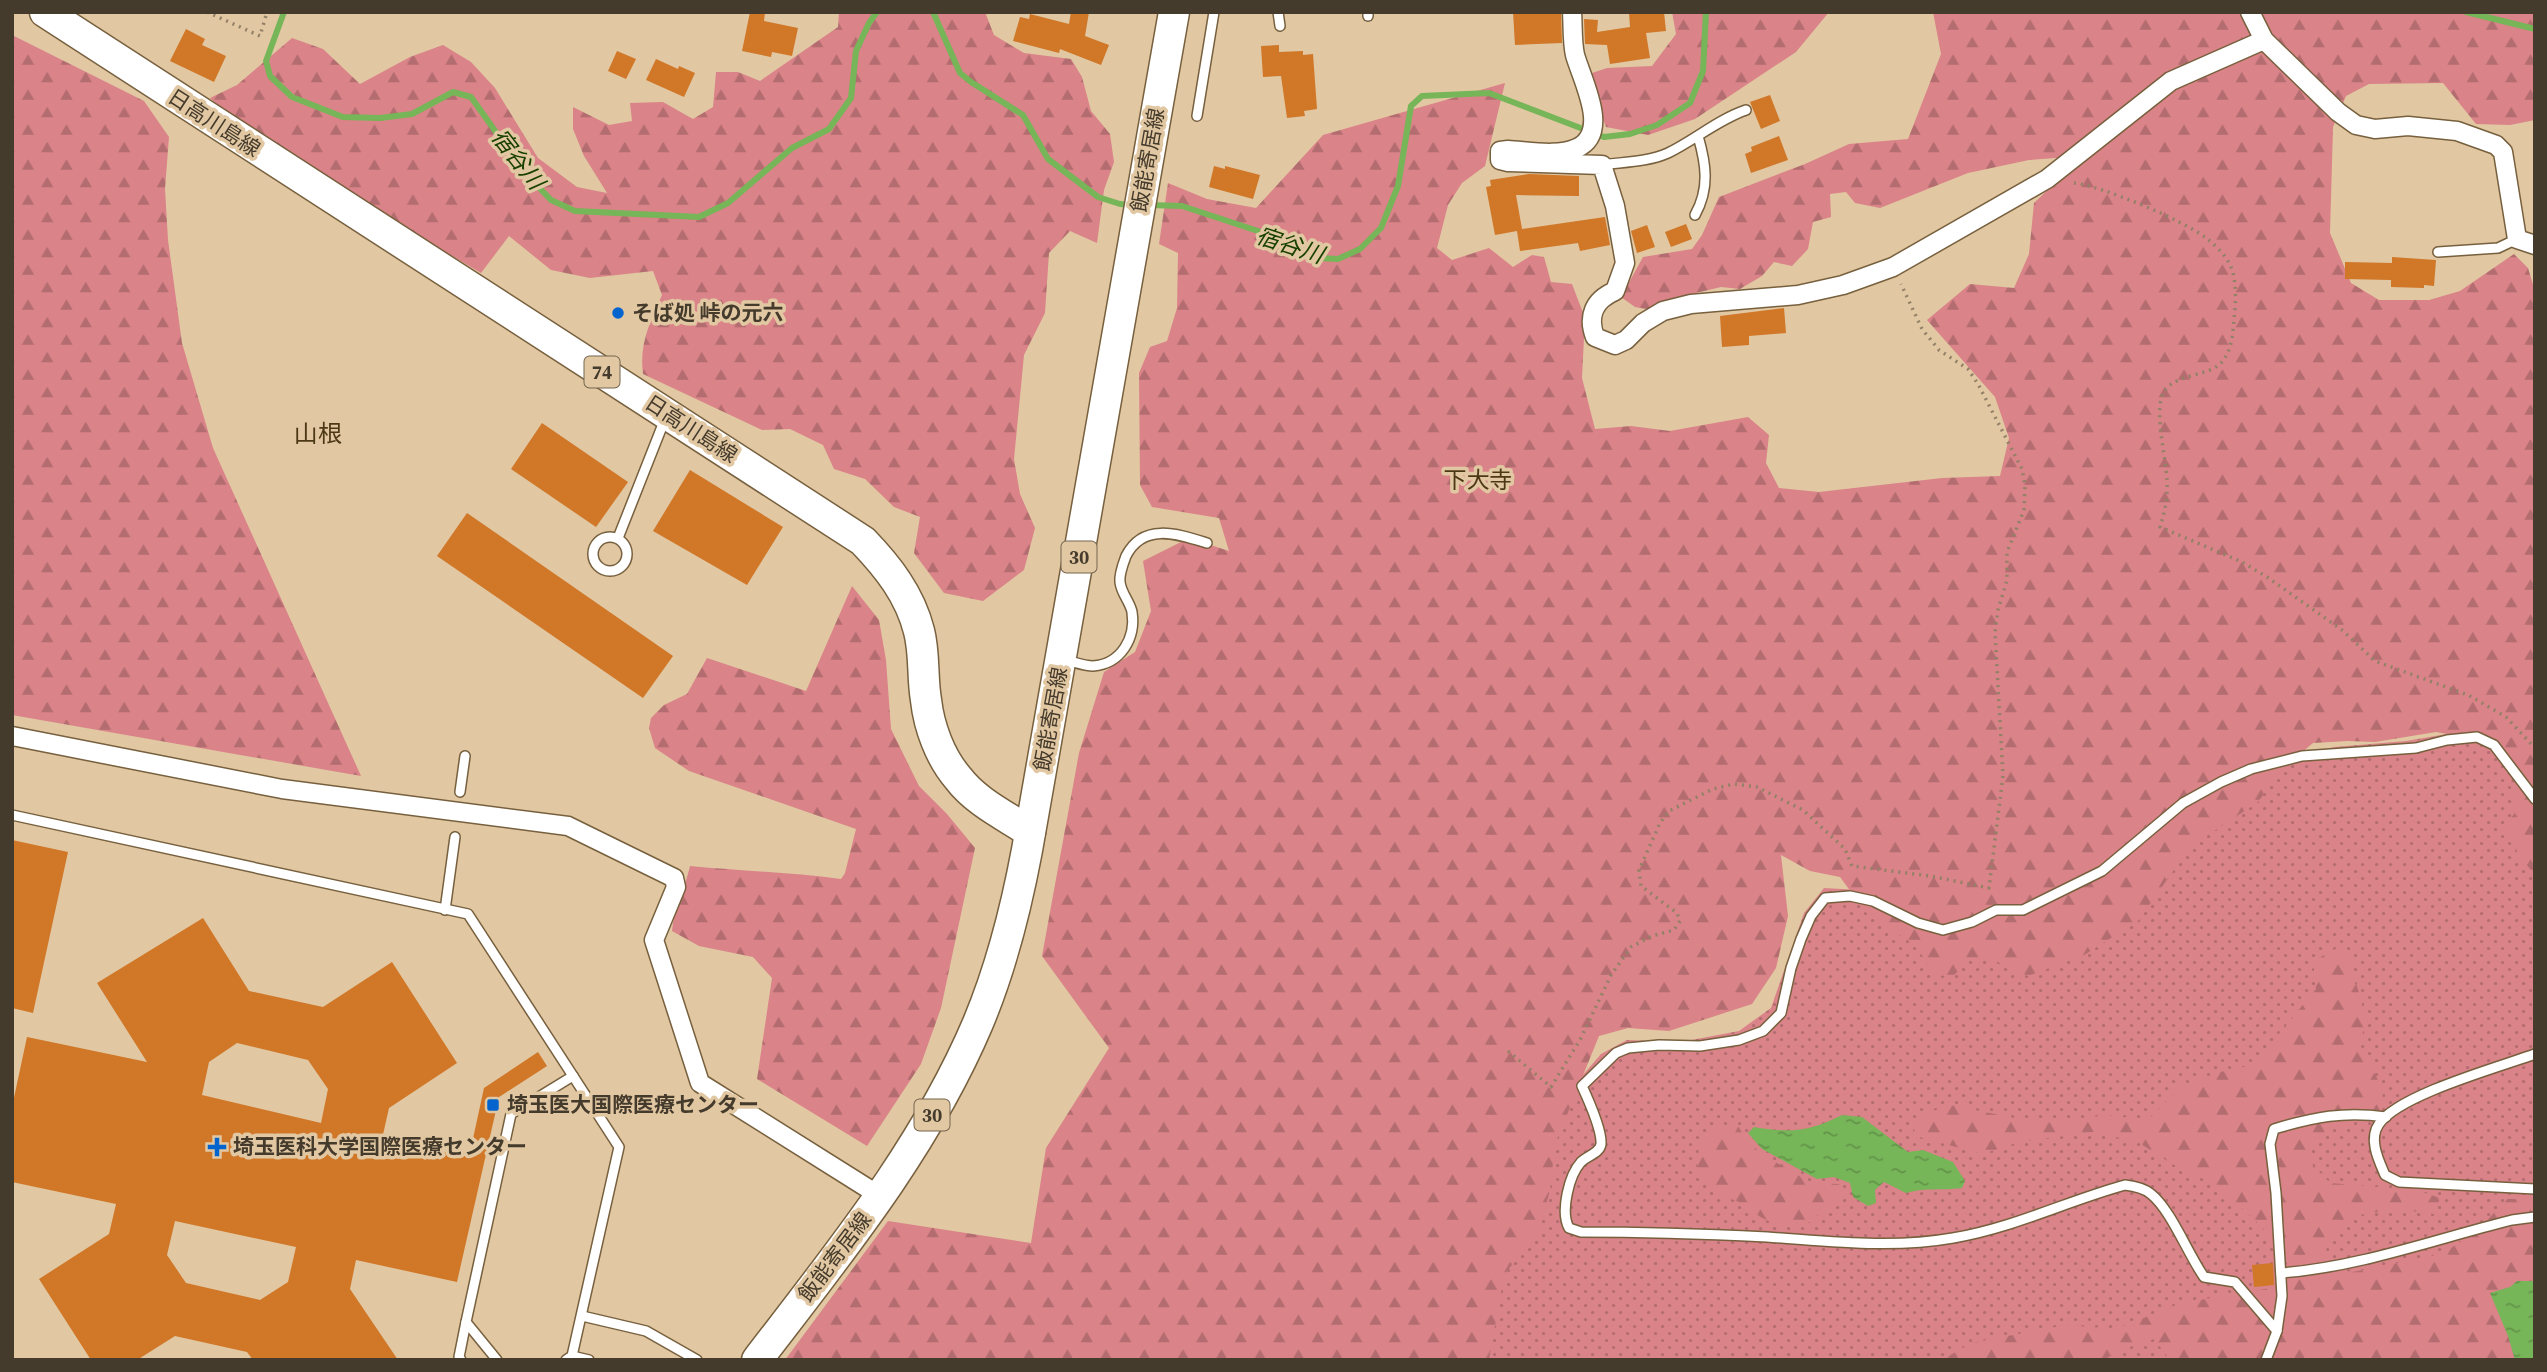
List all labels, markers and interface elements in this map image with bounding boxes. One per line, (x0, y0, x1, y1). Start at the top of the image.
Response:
street label: 日高川島線 (162, 82, 266, 163)
street label: 飯能寄居線 (1124, 106, 1171, 214)
water label: 宿谷川 (484, 122, 554, 198)
water label: 宿谷川 (1252, 219, 1331, 272)
place label: そば処 峠の元六 (632, 298, 784, 327)
marker: そば処 峠の元六 (610, 305, 626, 321)
road number: 74 (584, 356, 620, 388)
street label: 日高川島線 (639, 388, 743, 469)
district label: 山根 (294, 417, 342, 450)
district label: 下大寺 (1444, 464, 1513, 496)
road number: 30 (1062, 542, 1096, 572)
street label: 飯能寄居線 (1027, 665, 1074, 773)
place label: 埼玉医大国際医療センター (507, 1090, 759, 1119)
marker: 埼玉医大国際医療センター (485, 1097, 501, 1113)
road number: 30 (914, 1100, 950, 1130)
place label: 埼玉医科大学国際医療センター (233, 1132, 527, 1161)
marker: 埼玉医科大学国際医療センター (207, 1137, 227, 1157)
street label: 飯能寄居線 (791, 1206, 878, 1307)

